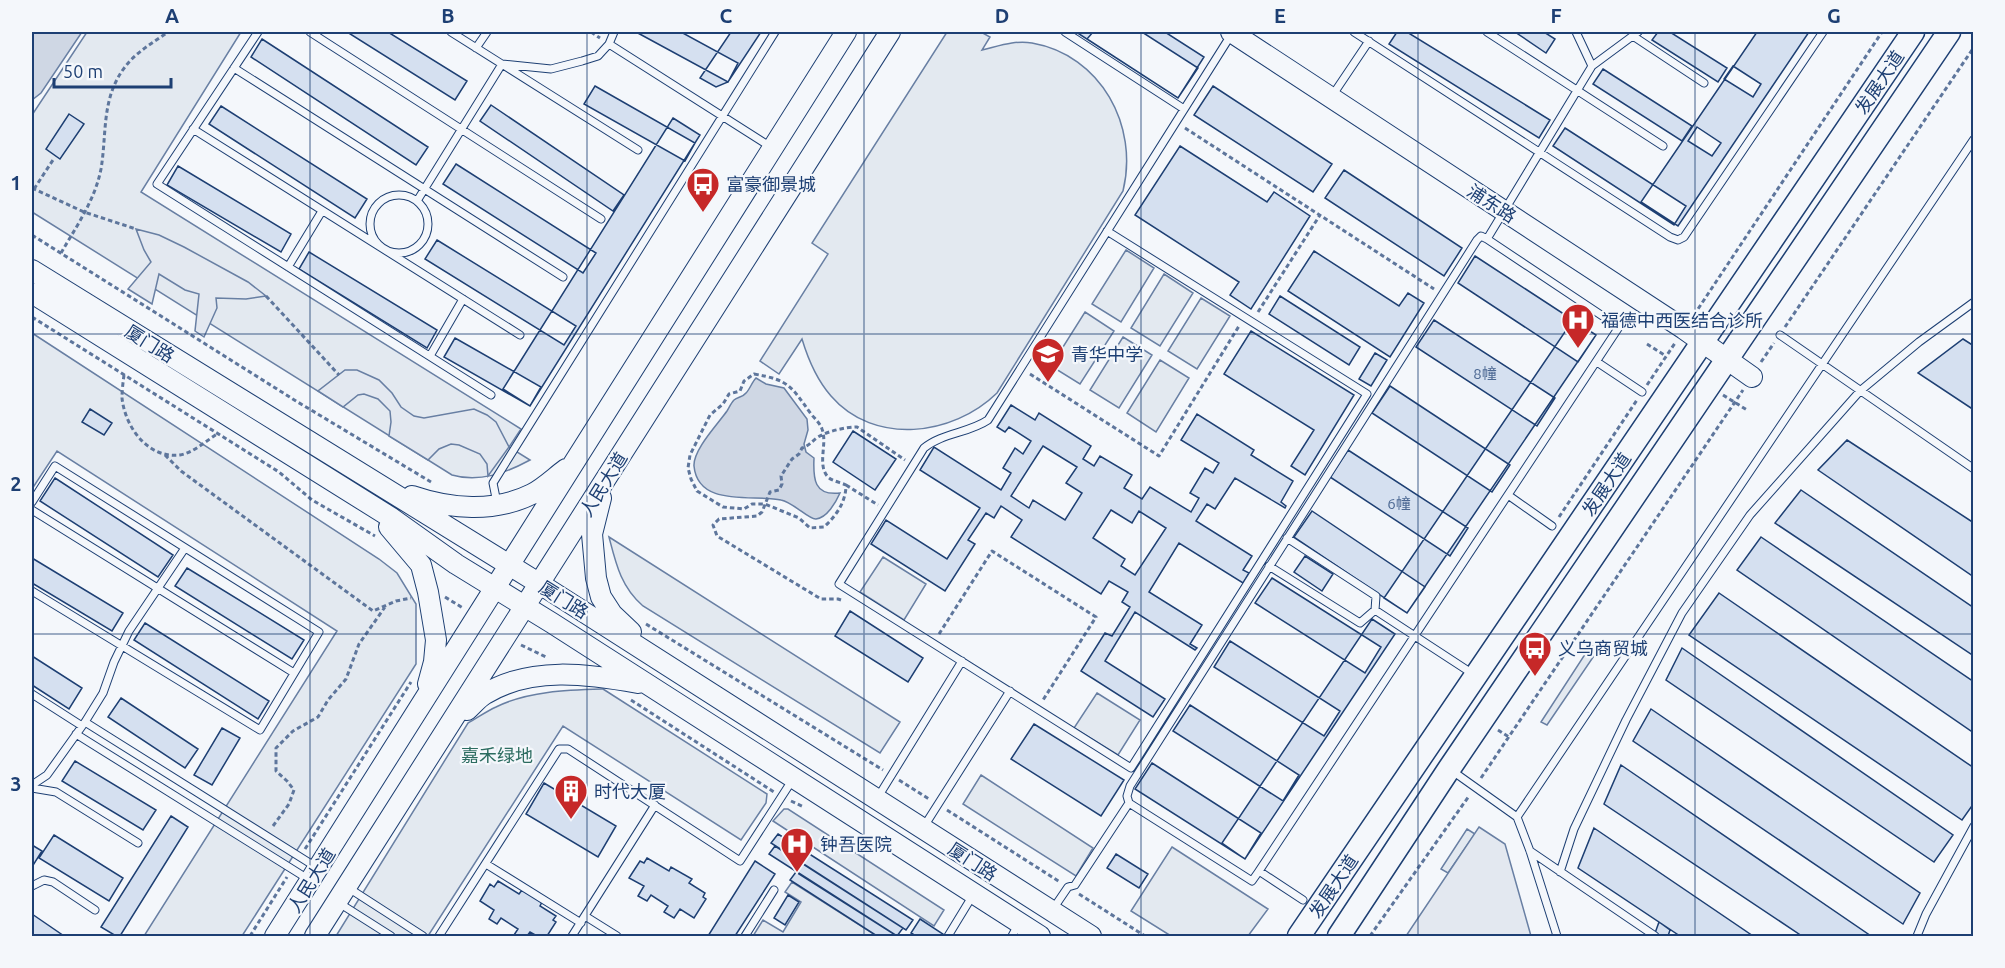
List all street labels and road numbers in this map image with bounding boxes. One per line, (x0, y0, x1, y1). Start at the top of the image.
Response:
street label: 发展大道 (1851, 47, 1907, 117)
street label: 浦东路 (1464, 180, 1520, 226)
street label: 厦门路 (122, 320, 178, 366)
street label: 人民大道 (575, 448, 631, 520)
street label: 发展大道 (1578, 449, 1634, 519)
street label: 厦门路 (536, 576, 592, 622)
street label: 厦门路 (945, 838, 1001, 884)
street label: 人民大道 (283, 844, 339, 916)
street label: 发展大道 (1305, 851, 1361, 921)

